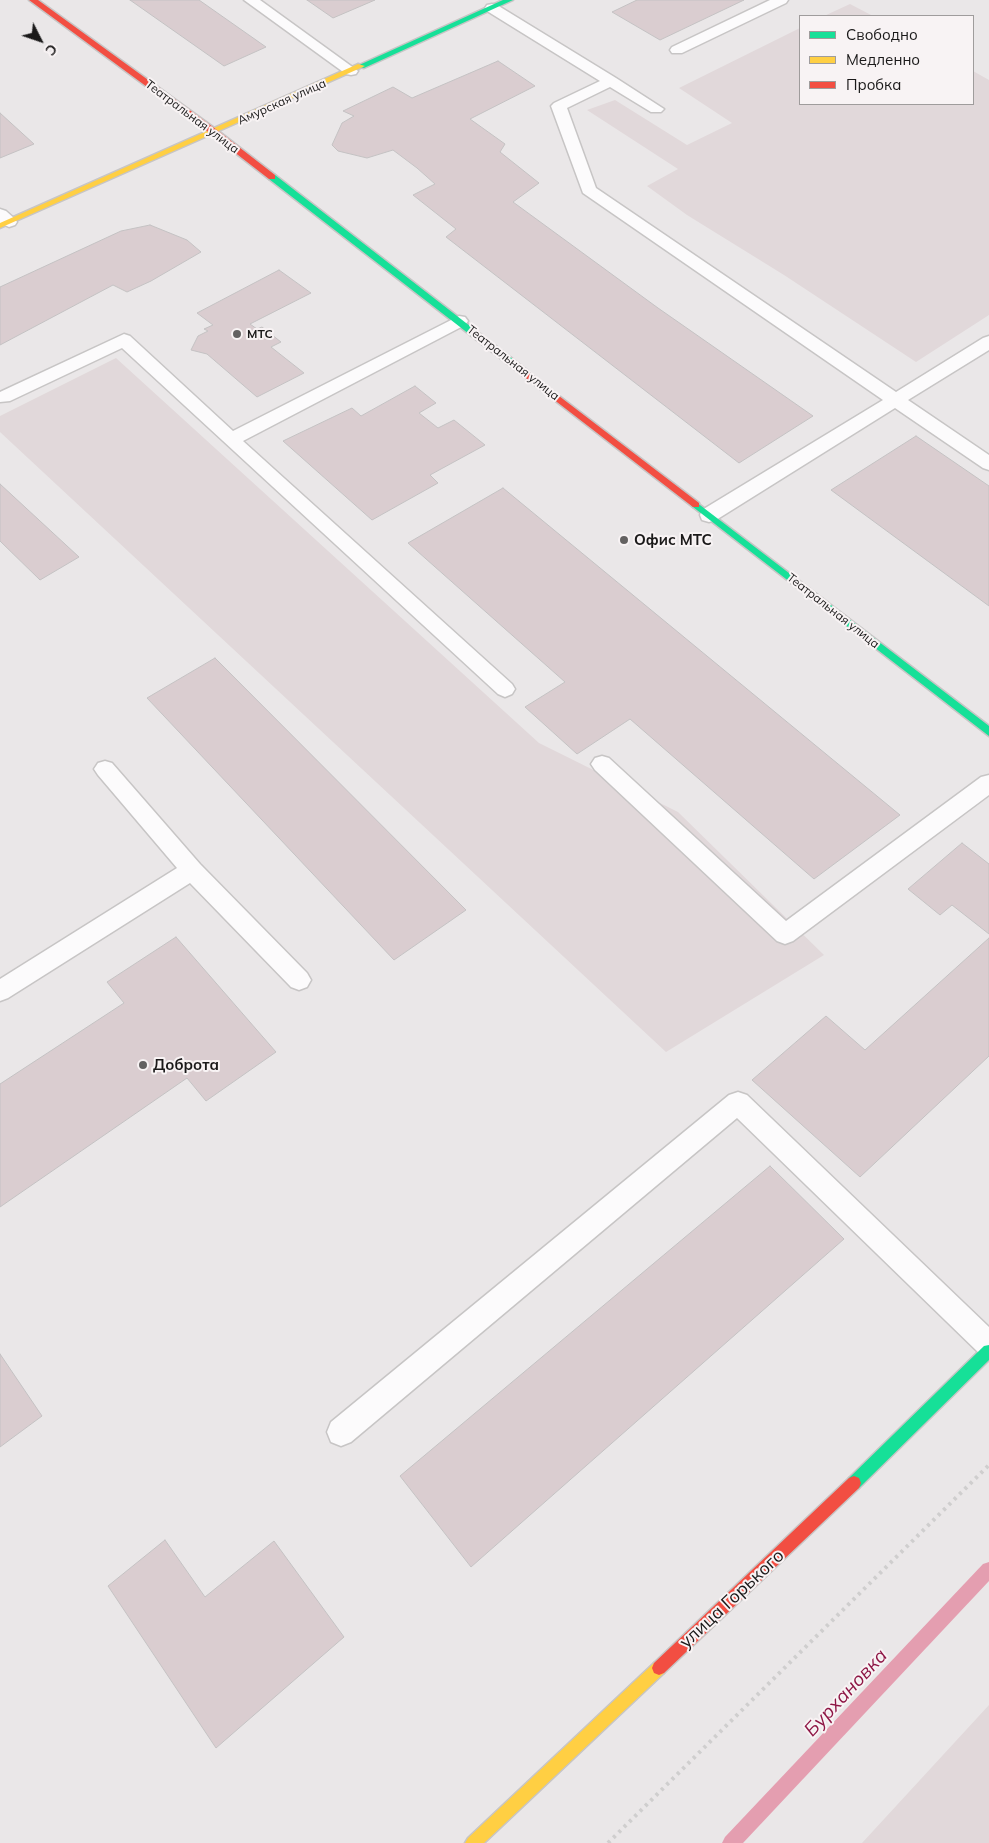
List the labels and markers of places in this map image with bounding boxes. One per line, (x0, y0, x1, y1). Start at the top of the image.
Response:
place label: МТС (247, 327, 273, 341)
marker: МТС (231, 328, 243, 340)
place label: Офис МТС (634, 531, 712, 549)
marker: Офис МТС (618, 534, 630, 546)
place label: Доброта (153, 1056, 219, 1074)
marker: Доброта (137, 1059, 149, 1071)

